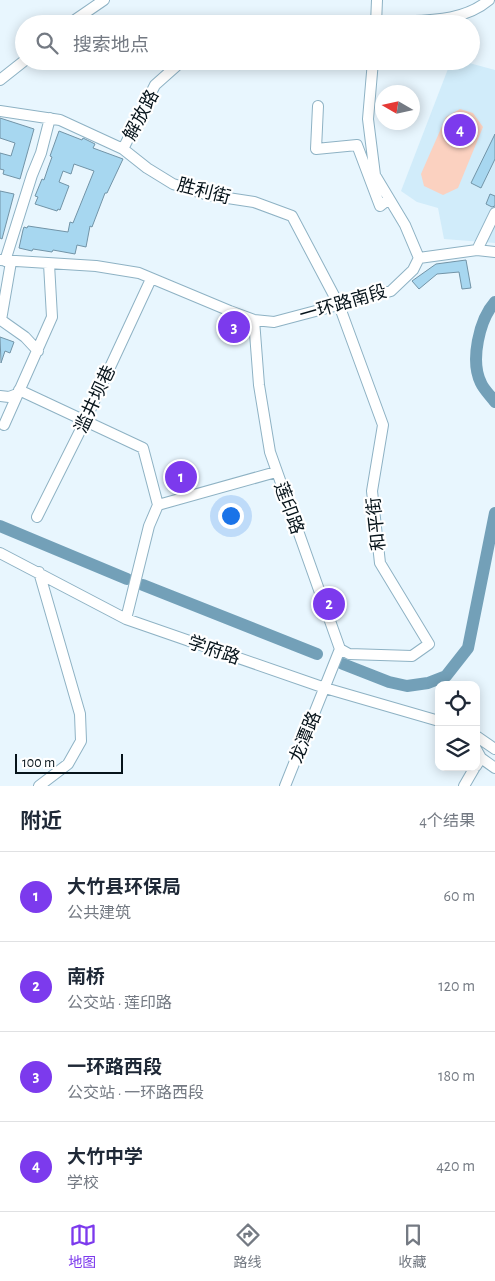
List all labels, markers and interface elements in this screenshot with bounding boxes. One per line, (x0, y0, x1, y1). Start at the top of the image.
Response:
search box (15, 15, 480, 70)
icon: search (33, 29, 61, 57)
text: 搜索地点 (73, 36, 149, 55)
north arrow (375, 85, 420, 130)
street label: 解放路 (119, 86, 163, 144)
pin: 4 (444, 111, 476, 149)
street label: 胜利街 (175, 174, 233, 208)
street label: 一环路南段 (297, 281, 389, 325)
pin: 3 (218, 308, 250, 346)
street label: 滥井坝巷 (71, 362, 119, 436)
pin: 1 (165, 458, 197, 496)
street label: 莲印路 (270, 479, 308, 537)
street label: 和平街 (363, 496, 389, 552)
your location (218, 503, 244, 529)
pin: 2 (313, 585, 345, 623)
street label: 学府路 (185, 632, 243, 668)
map controls (435, 681, 480, 771)
button: locate (435, 681, 480, 726)
street label: 龙潭路 (286, 708, 324, 766)
button: layers (435, 726, 480, 771)
scale bar (15, 751, 122, 774)
text: 100 m (22, 756, 55, 770)
text: 附近 (20, 811, 62, 832)
text: 4个结果 (419, 813, 475, 829)
text: 大竹县环保局 (67, 878, 181, 897)
text: 1 (33, 888, 39, 904)
text: 60 m (444, 888, 475, 904)
text: 公共建筑 (67, 905, 131, 921)
text: 南桥 (67, 968, 105, 987)
text: 2 (32, 978, 40, 994)
text: 120 m (438, 978, 475, 994)
text: 公交站 · 莲印路 (67, 995, 172, 1011)
text: 一环路西段 (67, 1058, 162, 1077)
text: 3 (33, 1068, 39, 1084)
text: 180 m (438, 1068, 475, 1084)
text: 公交站 · 一环路西段 (67, 1085, 204, 1101)
text: 大竹中学 (67, 1148, 143, 1167)
text: 4 (32, 1158, 40, 1174)
text: 420 m (436, 1158, 475, 1174)
text: 学校 (67, 1175, 99, 1191)
tab: 地图 (69, 1221, 97, 1272)
tab: 路线 (234, 1221, 262, 1272)
tab: 收藏 (399, 1221, 427, 1272)

